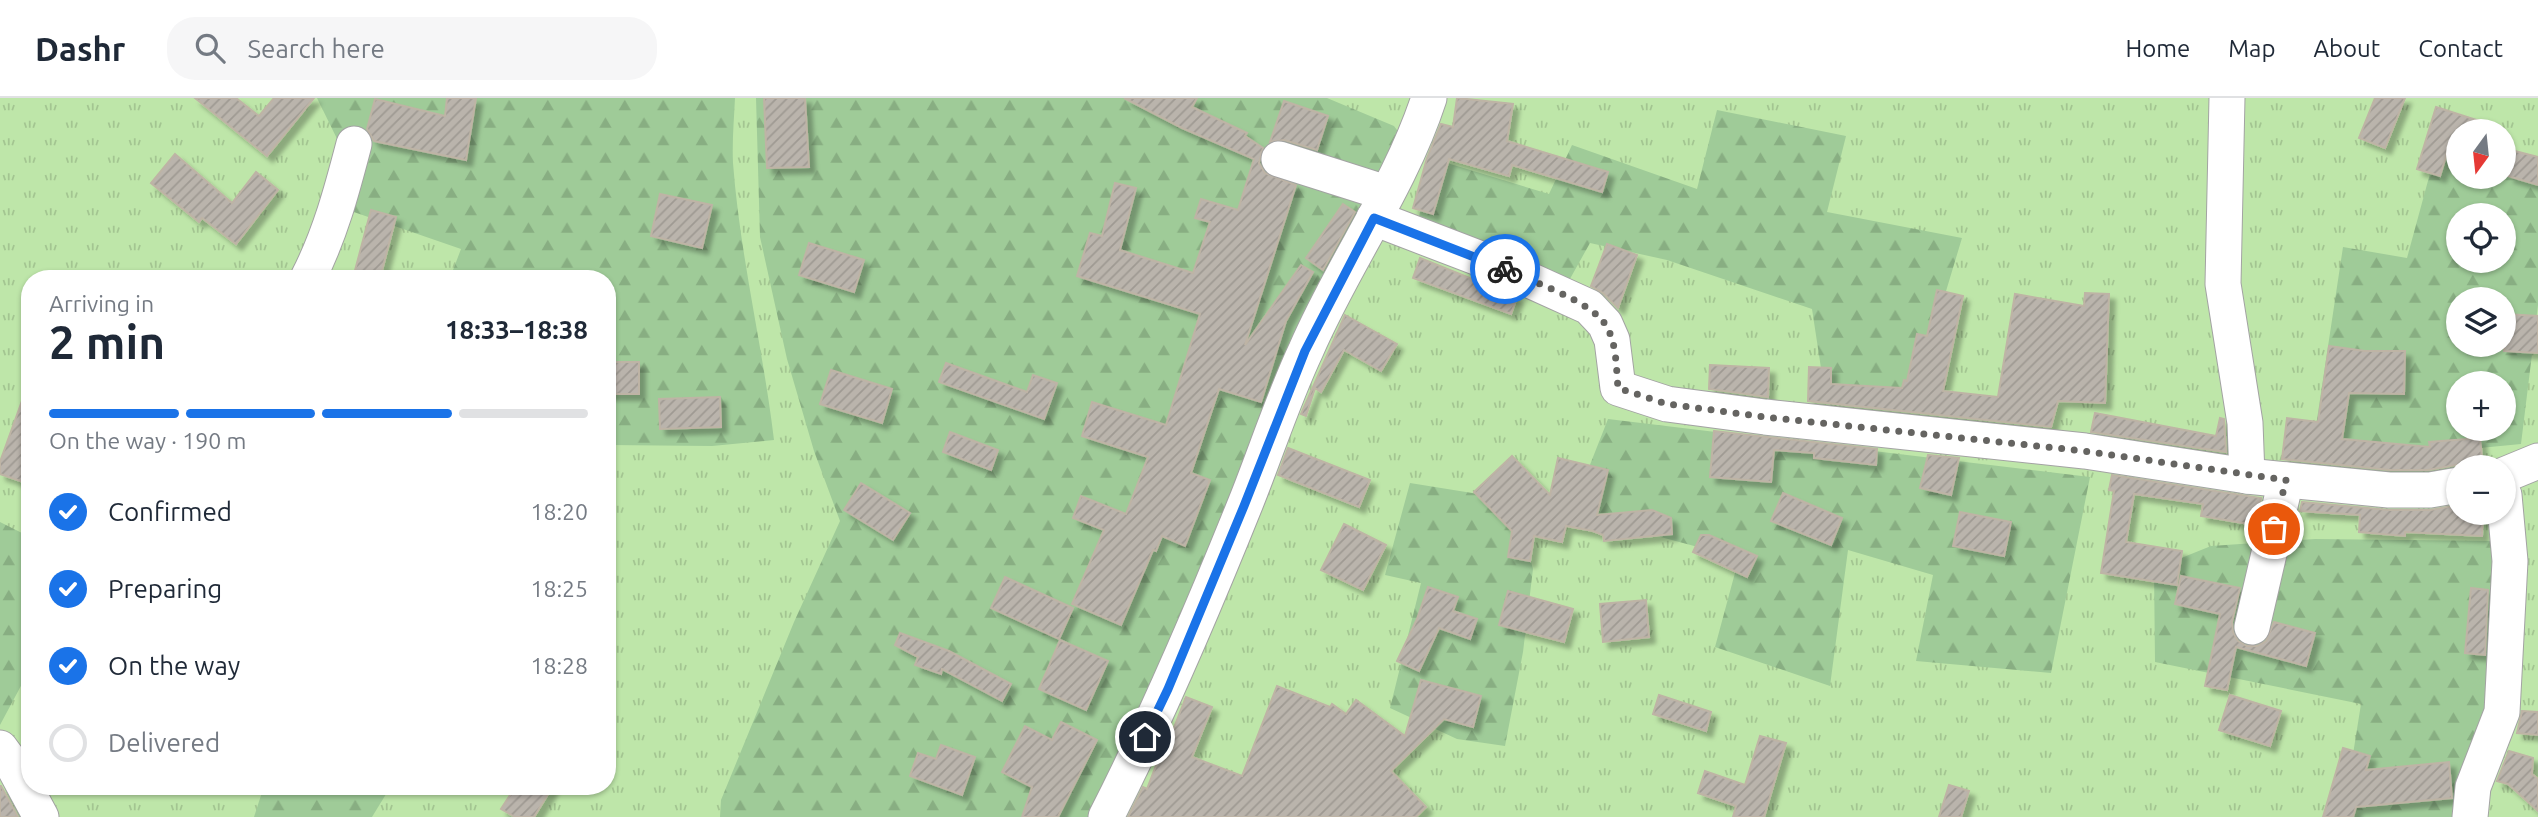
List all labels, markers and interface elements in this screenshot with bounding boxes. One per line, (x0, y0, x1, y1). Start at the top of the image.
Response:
search box (167, 17, 657, 80)
icon: search (191, 29, 229, 67)
text: Dashr (35, 30, 125, 67)
text: Search here (247, 34, 385, 63)
text: Home (2125, 35, 2190, 62)
text: Map (2228, 35, 2275, 62)
text: About (2313, 35, 2380, 62)
text: Contact (2418, 35, 2503, 62)
north arrow (2446, 119, 2516, 189)
map controls (2446, 119, 2516, 525)
button: locate (2446, 203, 2516, 273)
courier (1470, 234, 1540, 304)
icon: bike (1486, 250, 1524, 288)
button: layers (2446, 287, 2516, 357)
text: Arriving in (49, 291, 154, 316)
text: 18:33–18:38 (445, 315, 588, 344)
text: 2 min (49, 316, 165, 368)
button: + (2446, 371, 2516, 441)
text: On the way · 190 m (49, 428, 246, 453)
button: − (2446, 455, 2516, 525)
icon: check (49, 493, 87, 531)
text: Confirmed (108, 497, 232, 526)
text: 18:20 (530, 499, 588, 524)
pin (2244, 499, 2304, 559)
icon: bag (2255, 510, 2293, 548)
icon: check (49, 570, 87, 608)
text: Preparing (108, 574, 222, 603)
text: 18:25 (530, 576, 588, 601)
icon: check (49, 647, 87, 685)
text: On the way (108, 651, 240, 680)
text: 18:28 (530, 653, 588, 678)
pin (1115, 707, 1175, 767)
icon: home (1126, 718, 1164, 756)
text: Delivered (108, 728, 220, 757)

